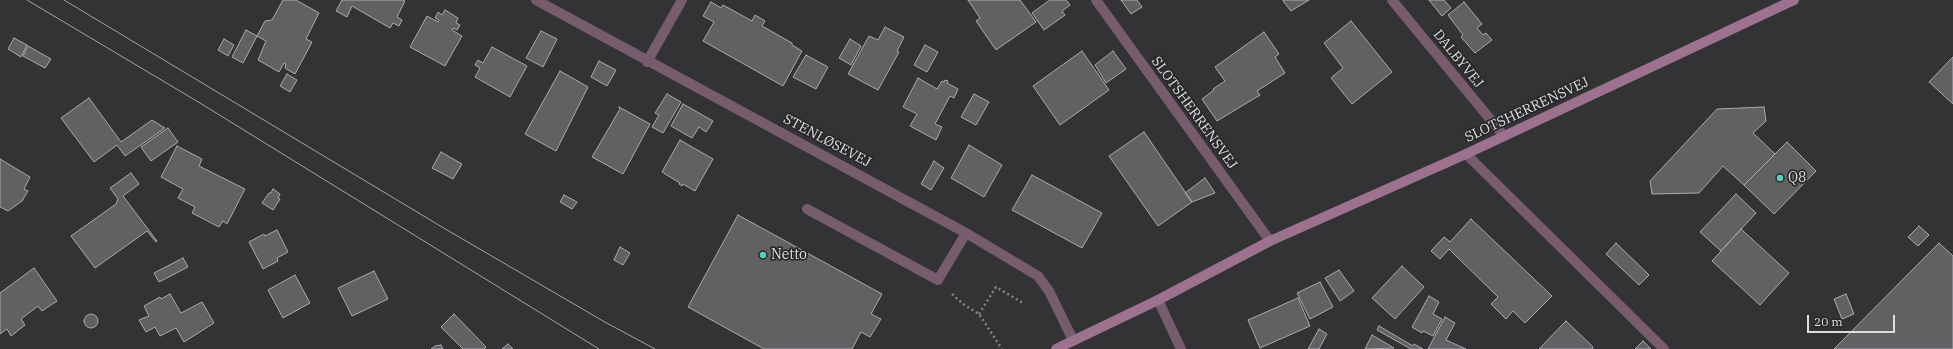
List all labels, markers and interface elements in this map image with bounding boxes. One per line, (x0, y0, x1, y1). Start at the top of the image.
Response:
street label: DALBYVEJ (1429, 26, 1487, 92)
street label: SLOTSHERRENSVEJ (1148, 53, 1240, 173)
street label: SLOTSHERRENSVEJ (1462, 74, 1592, 146)
street label: STENLØSEVEJ (780, 111, 874, 171)
place label: Q8 (1788, 170, 1806, 186)
marker: Q8 (1775, 173, 1785, 183)
place label: Netto (771, 247, 807, 263)
marker: Netto (758, 250, 768, 260)
scale bar (1809, 307, 1897, 333)
text: 20 m (1814, 314, 1843, 329)

